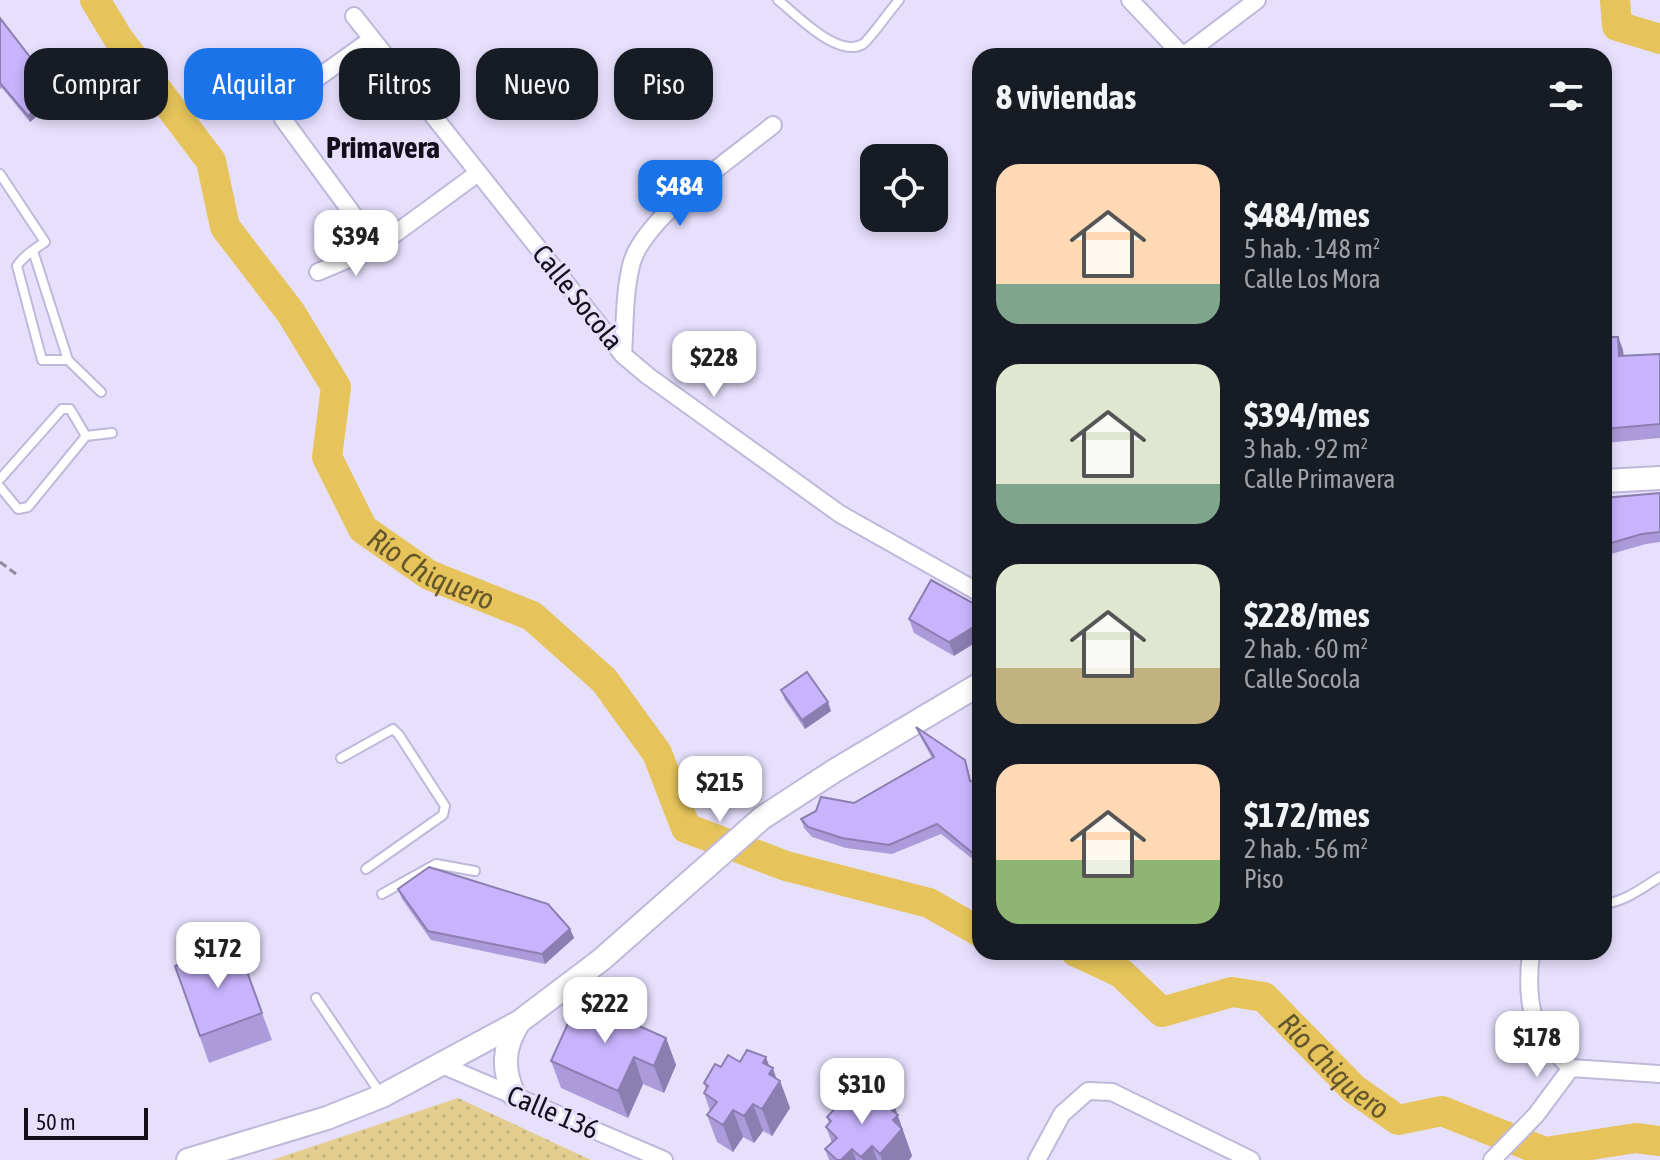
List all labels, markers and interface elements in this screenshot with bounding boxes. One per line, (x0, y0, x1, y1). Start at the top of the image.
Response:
chip: Comprar (24, 48, 168, 120)
chip: Alquilar (184, 48, 323, 120)
chip: Filtros (339, 48, 460, 120)
chip: Nuevo (476, 48, 598, 120)
chip: Piso (614, 48, 713, 120)
icon: filters (1544, 74, 1588, 118)
text: 8 viviendas (996, 77, 1136, 116)
district label: Primavera (326, 130, 440, 164)
map controls (860, 144, 948, 232)
button: locate (860, 144, 948, 232)
pin: $484 (633, 160, 727, 228)
text: $484 (656, 171, 704, 201)
text: $484/mes (1244, 195, 1370, 234)
icon: home (1060, 196, 1156, 292)
pin: $394 (309, 210, 403, 278)
text: $394 (332, 221, 380, 251)
text: 5 hab. · 148 m² (1244, 234, 1380, 264)
street label: Calle Socola (526, 238, 630, 356)
text: Calle Los Mora (1244, 264, 1381, 294)
pin: $228 (667, 331, 761, 399)
text: $228 (690, 342, 738, 372)
text: $394/mes (1244, 395, 1370, 434)
icon: home (1060, 396, 1156, 492)
text: 3 hab. · 92 m² (1244, 434, 1368, 464)
text: Calle Primavera (1244, 464, 1395, 494)
water label: Río Chiquero (362, 521, 500, 616)
text: $228/mes (1244, 595, 1370, 634)
icon: home (1060, 596, 1156, 692)
text: 2 hab. · 60 m² (1244, 634, 1368, 664)
text: Calle Socola (1244, 664, 1361, 694)
pin: $215 (673, 756, 767, 824)
text: $215 (696, 767, 744, 797)
text: $172/mes (1244, 795, 1370, 834)
icon: home (1060, 796, 1156, 892)
text: 2 hab. · 56 m² (1244, 834, 1368, 864)
text: Piso (1244, 864, 1284, 894)
pin: $172 (171, 922, 265, 990)
text: $172 (194, 933, 242, 963)
pin: $222 (558, 977, 652, 1045)
text: $222 (581, 988, 629, 1018)
water label: Río Chiquero (1272, 1006, 1396, 1126)
pin: $178 (1490, 1011, 1584, 1079)
text: $178 (1513, 1022, 1561, 1052)
pin: $310 (815, 1058, 909, 1126)
text: $310 (838, 1069, 886, 1099)
street label: Calle 136 (502, 1078, 604, 1146)
scale bar (24, 1104, 148, 1140)
text: 50 m (36, 1109, 76, 1135)

